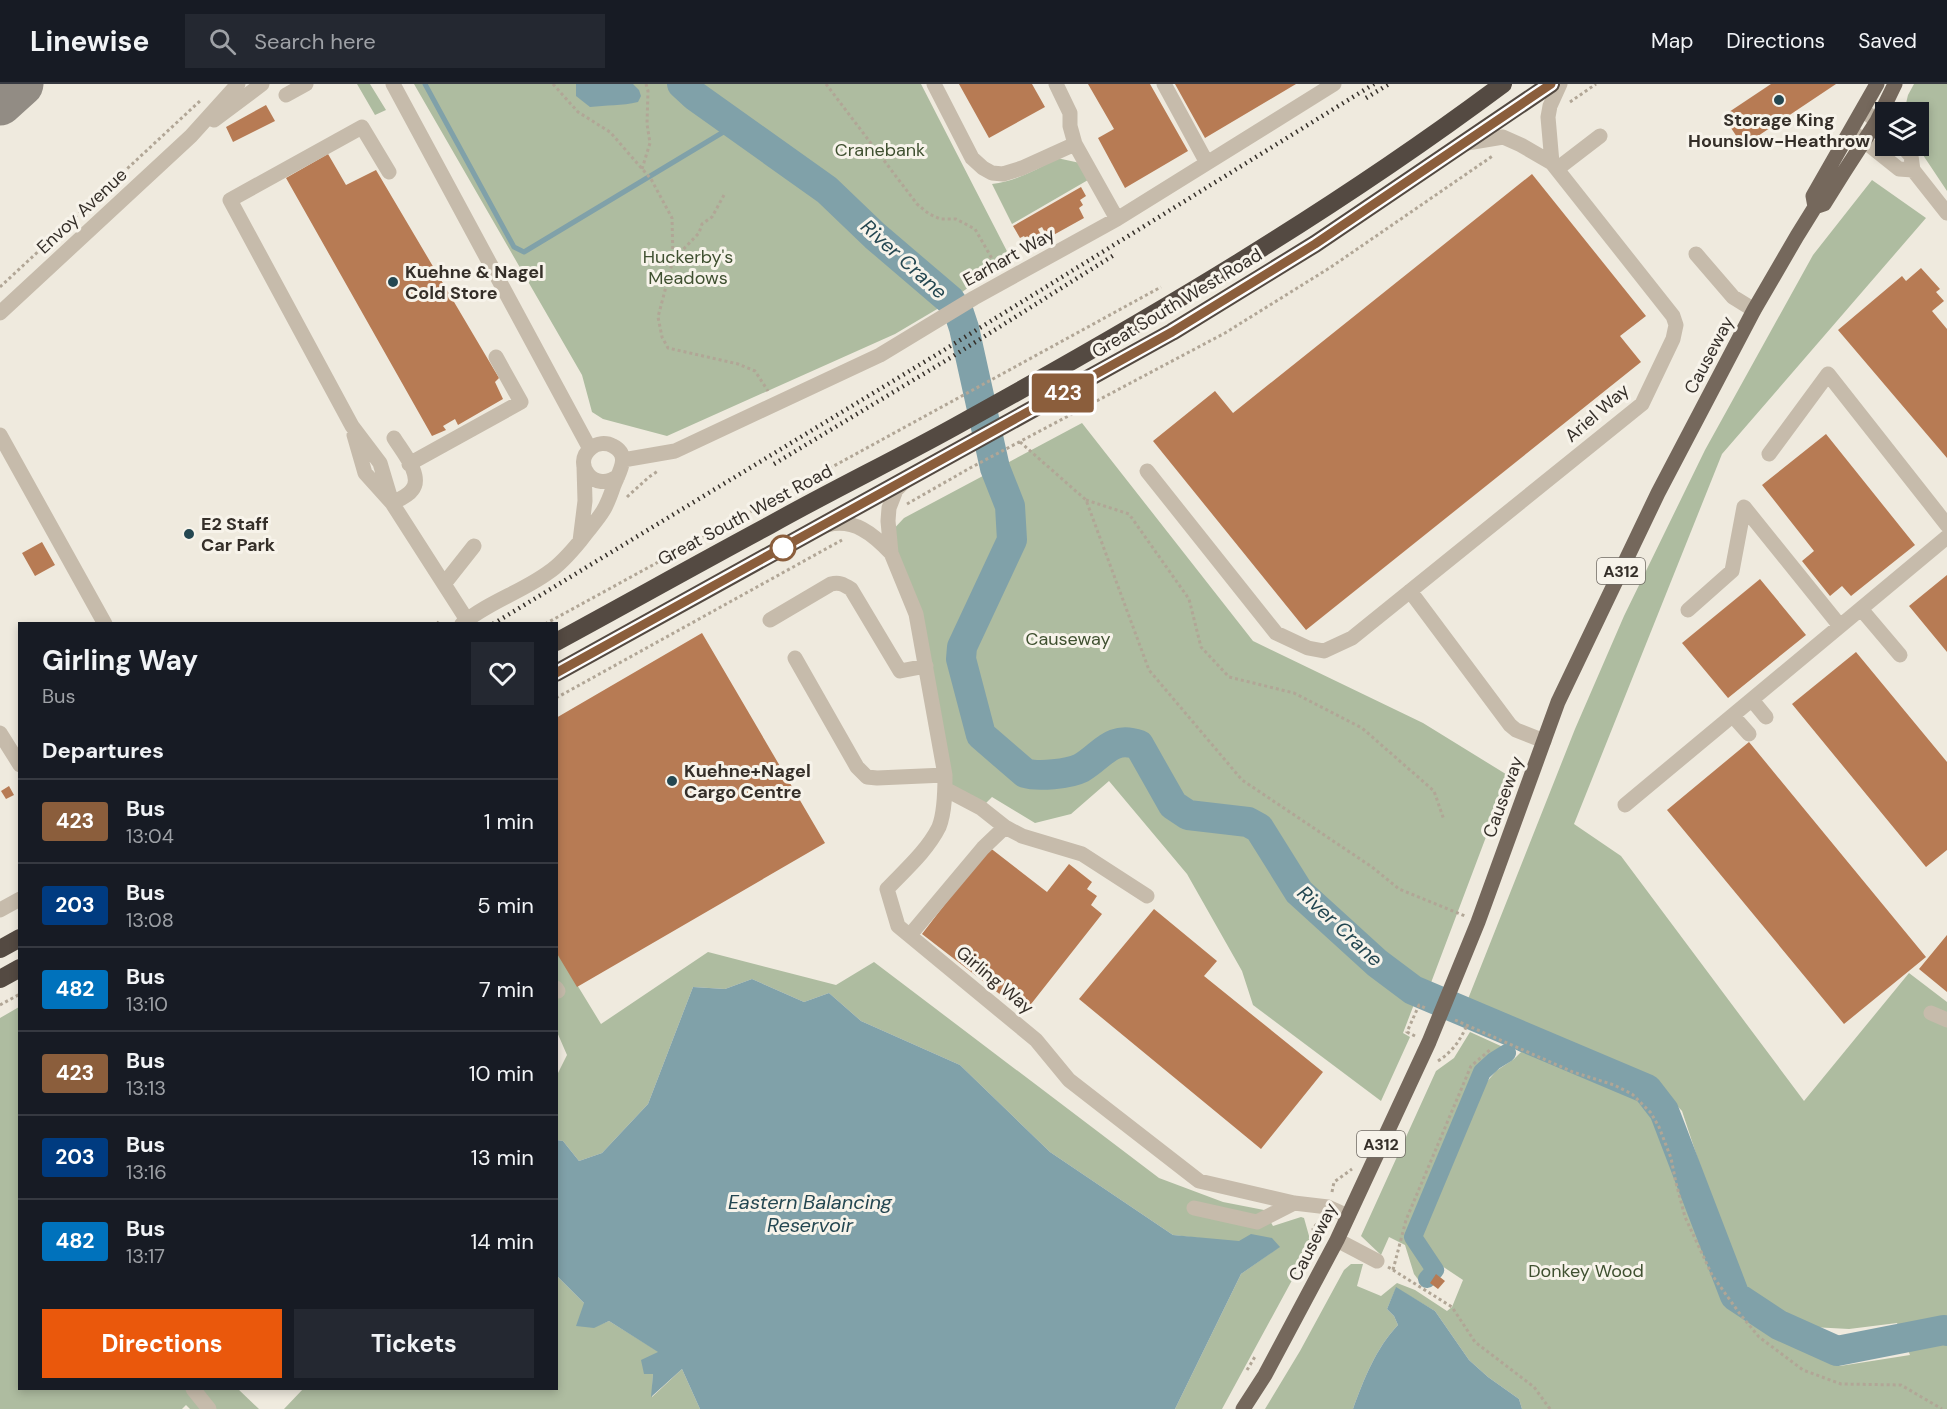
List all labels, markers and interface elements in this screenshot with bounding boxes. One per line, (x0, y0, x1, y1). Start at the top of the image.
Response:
search box (185, 14, 605, 68)
text: Linewise (30, 23, 149, 60)
icon: search (206, 25, 239, 58)
text: Search here (254, 27, 376, 56)
text: Map (1651, 27, 1693, 55)
text: Directions (1726, 27, 1825, 55)
text: Saved (1858, 27, 1917, 55)
marker: Storage King Hounslow-Heathrow (1772, 93, 1786, 107)
map controls (1875, 102, 1929, 156)
button: layers (1875, 102, 1929, 156)
place label: Storage King Hounslow-Heathrow (1688, 108, 1870, 153)
park label: Cranebank (835, 138, 925, 162)
street label: Envoy Avenue (32, 163, 132, 259)
water label: River Crane (855, 213, 953, 305)
street label: Earhart Way (959, 222, 1059, 292)
street label: Great South West Road (1088, 243, 1266, 363)
park label: Huckerby's Meadows (643, 245, 733, 290)
place label: Kuehne & Nagel Cold Store (405, 260, 544, 305)
marker: Kuehne & Nagel Cold Store (386, 275, 400, 289)
street label: Causeway (1678, 312, 1740, 398)
line badge: 423 (1028, 374, 1098, 412)
street label: Ariel Way (1560, 378, 1634, 448)
text: 423 (1044, 379, 1082, 407)
street label: Great South West Road (654, 459, 836, 571)
place label: E2 Staff Car Park (201, 512, 276, 557)
marker: E2 Staff Car Park (182, 527, 196, 541)
unlabelled marker (770, 535, 796, 561)
road number: A312 (1597, 558, 1645, 584)
park label: Causeway (1026, 627, 1110, 651)
text: Girling Way (42, 642, 198, 679)
button: heart (471, 642, 534, 705)
text: Bus (42, 683, 76, 709)
text: Departures (42, 736, 164, 765)
street label: Causeway (1477, 753, 1529, 841)
place label: Kuehne+Nagel Cargo Centre (684, 759, 811, 804)
marker: Kuehne+Nagel Cargo Centre (665, 774, 679, 788)
text: Bus (126, 794, 165, 823)
text: 423 (56, 807, 94, 835)
text: 1 min (484, 807, 534, 836)
text: 13:04 (126, 823, 174, 849)
text: Bus (126, 878, 165, 907)
water label: River Crane (1292, 880, 1388, 972)
text: 203 (55, 891, 95, 919)
text: 5 min (477, 891, 534, 920)
text: 13:08 (126, 907, 174, 933)
street label: Girling Way (951, 941, 1039, 1019)
text: Bus (126, 962, 165, 991)
text: 482 (56, 975, 94, 1003)
text: 7 min (479, 975, 534, 1004)
text: 13:10 (126, 991, 168, 1017)
text: Bus (126, 1046, 165, 1075)
text: 423 (56, 1059, 94, 1087)
text: 10 min (469, 1059, 534, 1088)
text: 13:13 (126, 1075, 166, 1101)
text: Bus (126, 1130, 165, 1159)
road number: A312 (1357, 1131, 1405, 1157)
text: 203 (55, 1143, 95, 1171)
text: 13 min (471, 1143, 534, 1172)
text: 13:16 (126, 1159, 167, 1185)
water label: Eastern Balancing Reservoir (728, 1189, 893, 1238)
street label: Causeway (1283, 1199, 1343, 1285)
text: Bus (126, 1214, 165, 1243)
text: 482 (56, 1227, 94, 1255)
text: 14 min (470, 1227, 534, 1256)
text: 13:17 (126, 1243, 165, 1269)
park label: Donkey Wood (1528, 1259, 1644, 1283)
button: Directions (42, 1309, 282, 1378)
button: Tickets (294, 1309, 534, 1378)

